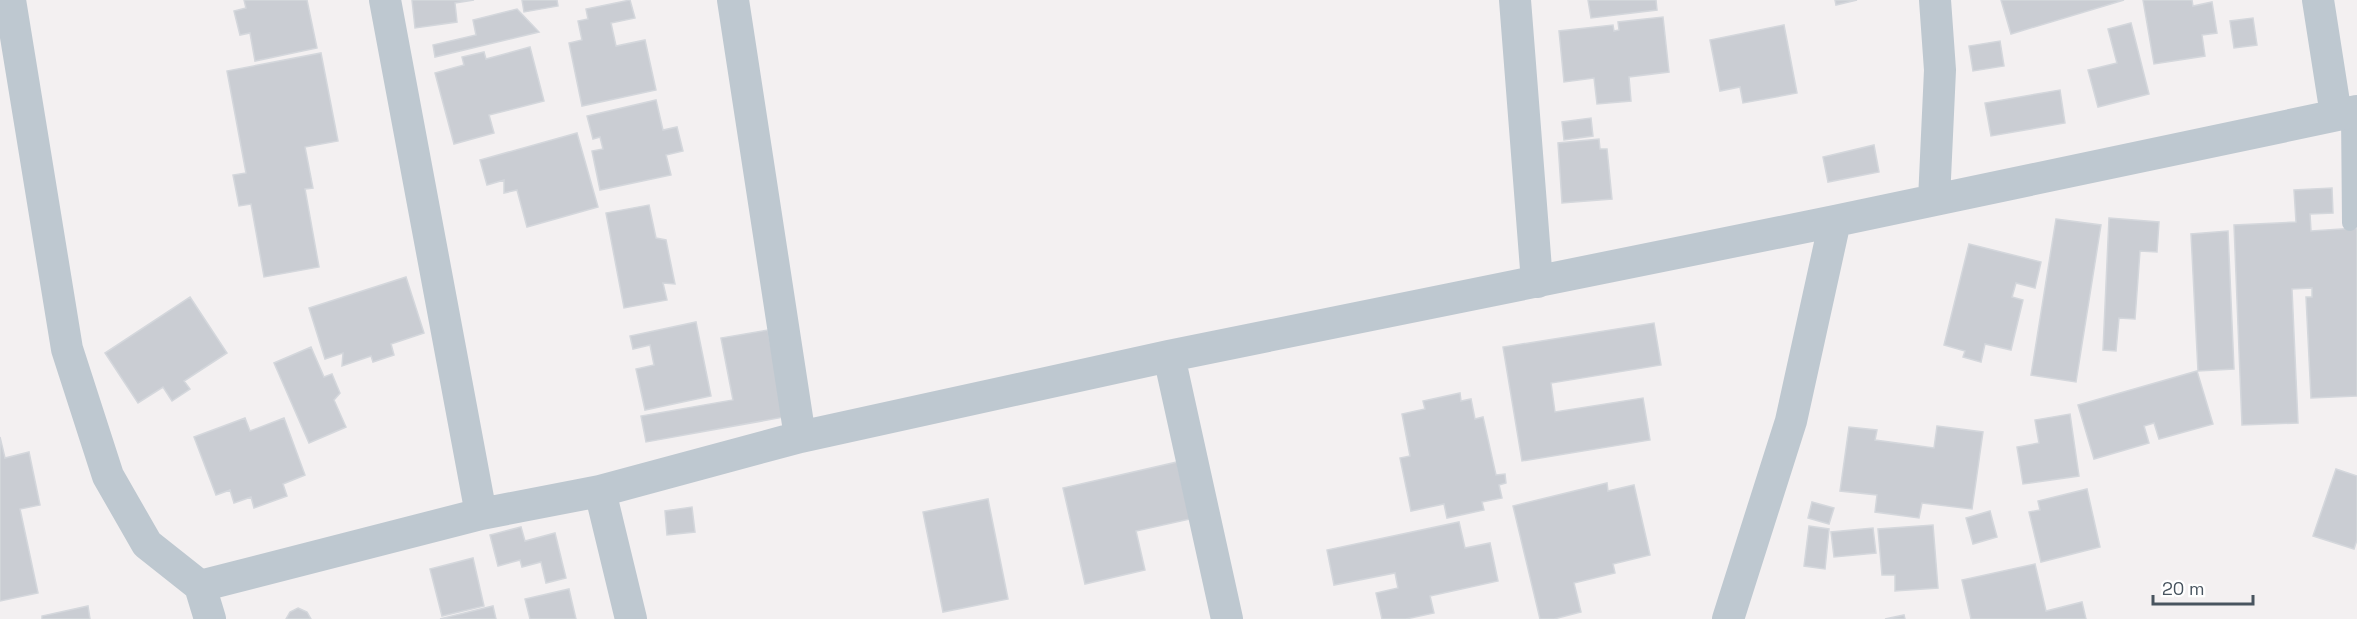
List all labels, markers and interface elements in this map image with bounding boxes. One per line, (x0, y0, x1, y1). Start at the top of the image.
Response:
scale bar (2153, 568, 2254, 606)
text: 20 m (2162, 577, 2205, 600)

